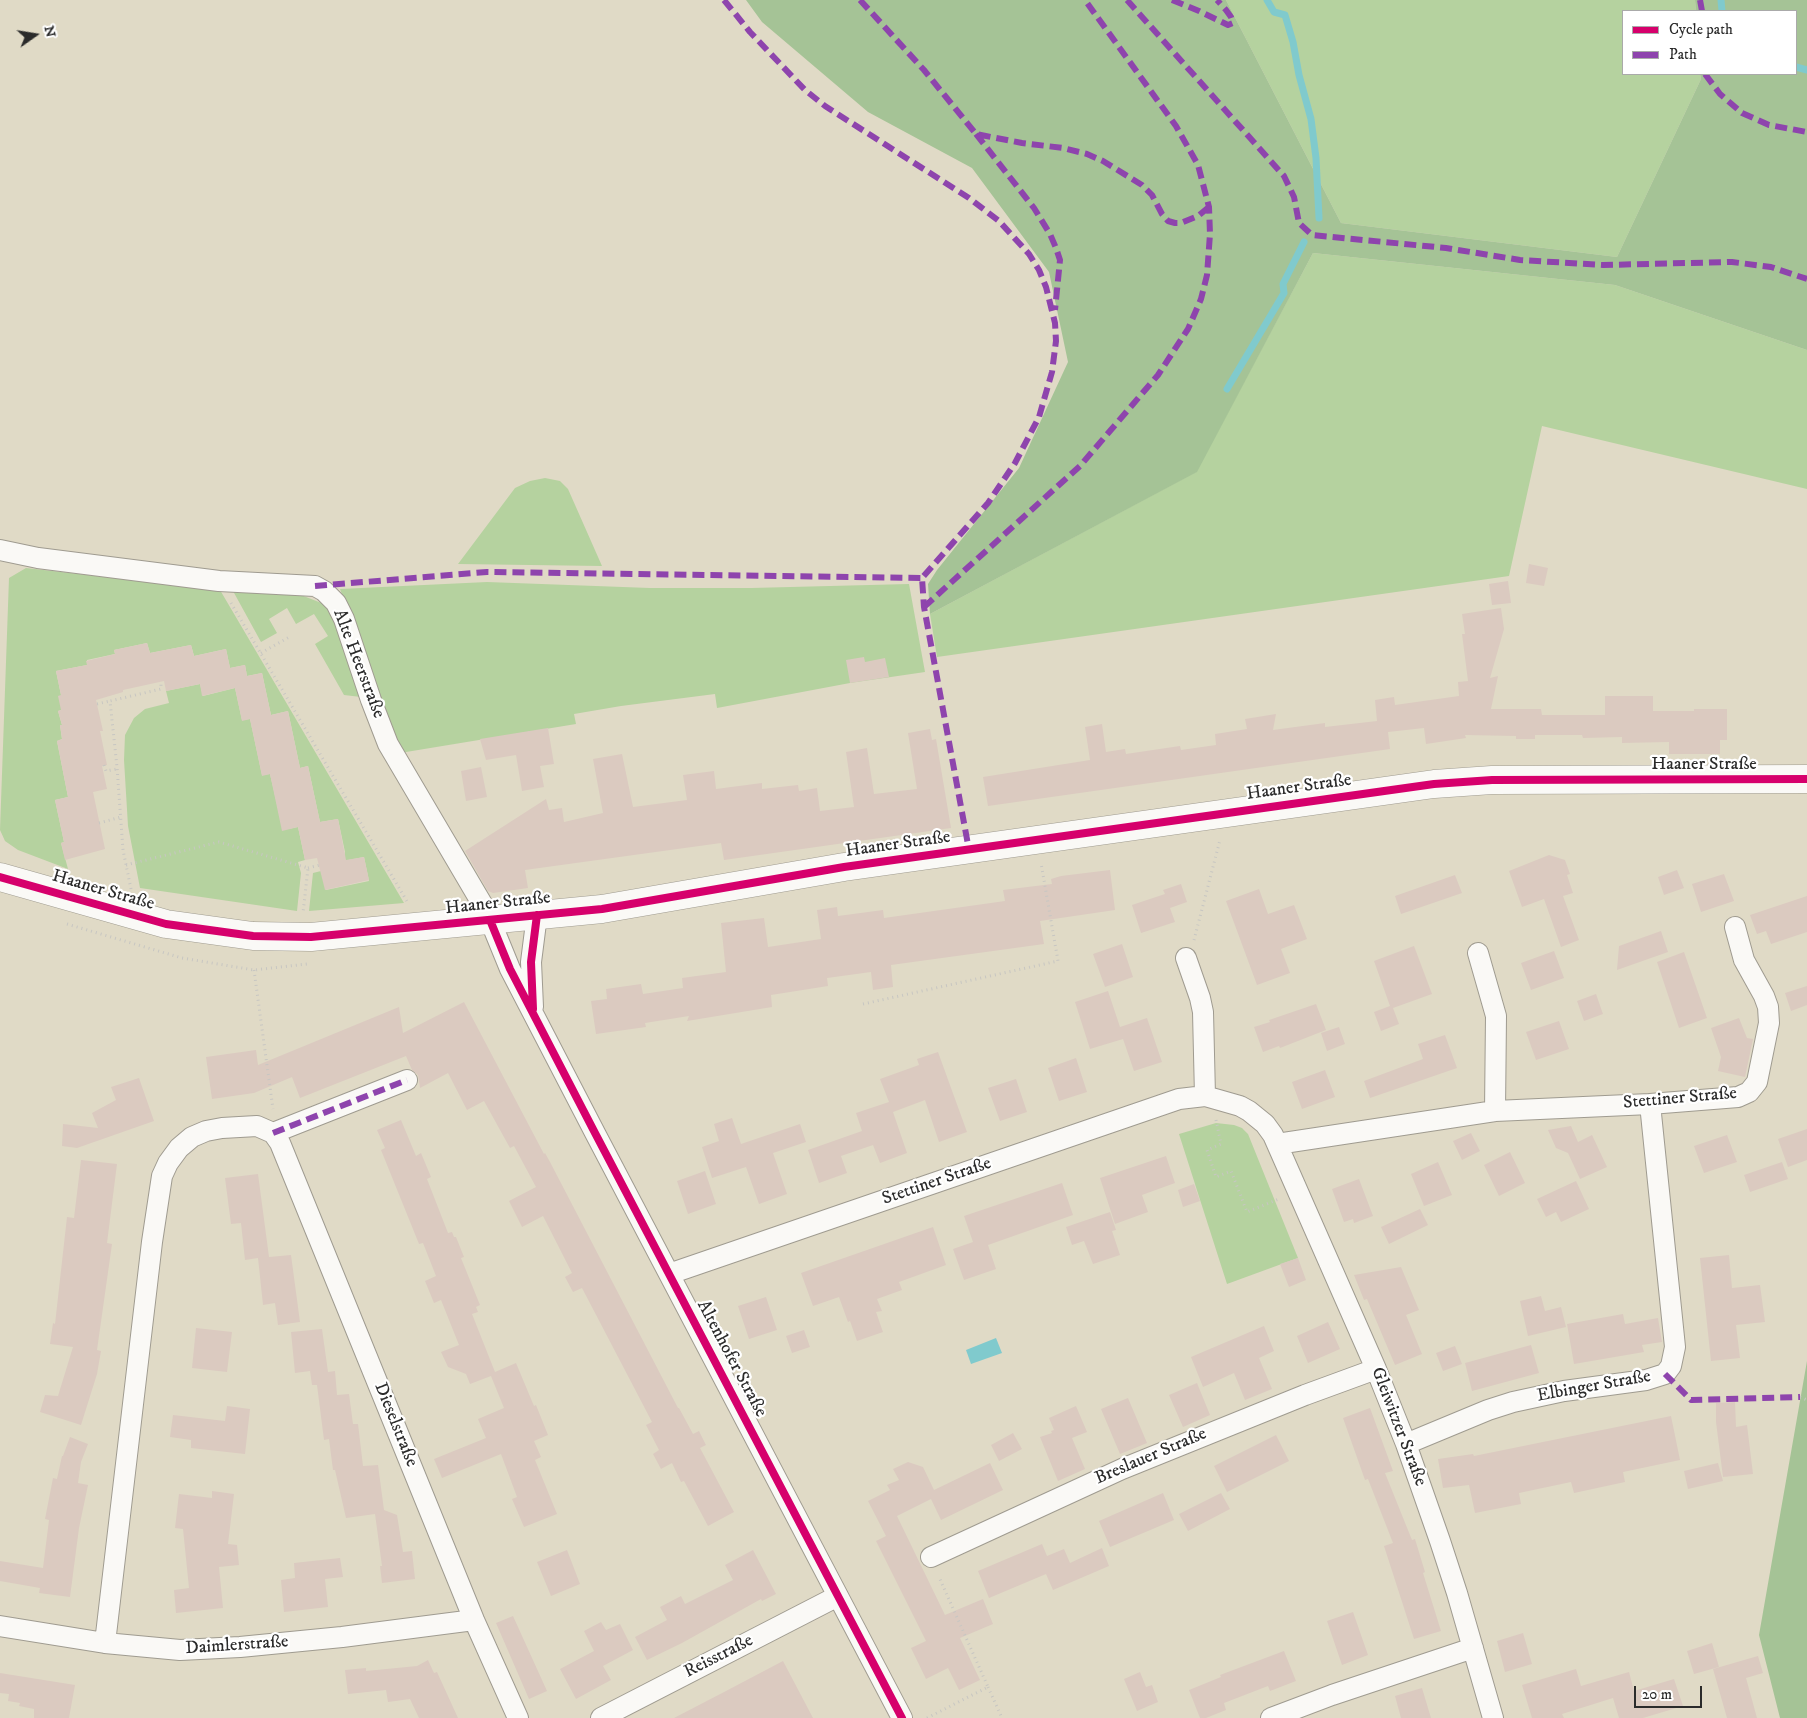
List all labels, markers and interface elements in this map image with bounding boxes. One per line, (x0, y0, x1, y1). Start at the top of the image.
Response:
north arrow (10, 10, 60, 60)
legend (1622, 10, 1797, 75)
text: Cycle path (1669, 20, 1733, 39)
text: N (40, 24, 60, 39)
text: Path (1669, 45, 1697, 64)
street label: Alte Heerstraße (327, 607, 389, 721)
street label: Haaner Straße (1651, 754, 1757, 776)
street label: Haaner Straße (1245, 770, 1353, 806)
street label: Haaner Straße (844, 827, 952, 863)
street label: Haaner Straße (49, 866, 157, 916)
street label: Haaner Straße (444, 888, 552, 920)
street label: Stettiner Straße (1622, 1083, 1738, 1115)
street label: Stettiner Straße (880, 1153, 994, 1211)
street label: Altenhofer Straße (691, 1297, 771, 1421)
street label: Gleiwitzer Straße (1365, 1365, 1431, 1489)
street label: Elbinger Straße (1535, 1366, 1653, 1408)
street label: Dieselstraße (368, 1380, 422, 1470)
street label: Breslauer Straße (1092, 1424, 1210, 1490)
street label: Reisstraße (681, 1630, 757, 1684)
street label: Daimlerstraße (185, 1632, 289, 1660)
scale bar (1637, 1676, 1704, 1708)
text: 20 m (1642, 1685, 1672, 1704)

